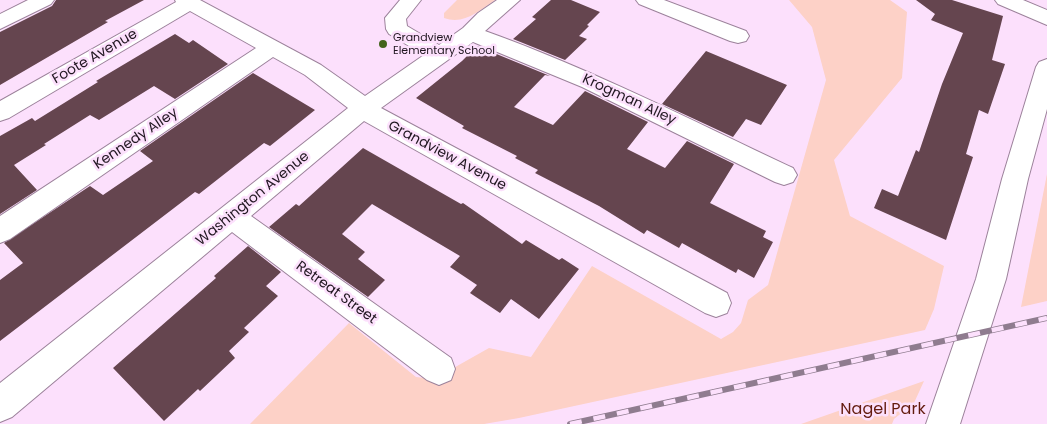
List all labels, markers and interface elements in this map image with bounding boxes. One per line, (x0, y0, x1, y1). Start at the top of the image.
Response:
street label: Foote Avenue (50, 26, 140, 88)
place label: Grandview Elementary School (393, 31, 495, 57)
marker: Grandview Elementary School (377, 38, 389, 50)
street label: Krogman Alley (579, 71, 679, 129)
street label: Kennedy Alley (91, 105, 181, 173)
street label: Grandview Avenue (385, 118, 509, 194)
street label: Washington Avenue (193, 148, 313, 250)
street label: Retreat Street (292, 258, 380, 328)
park label: Nagel Park (840, 400, 926, 420)

